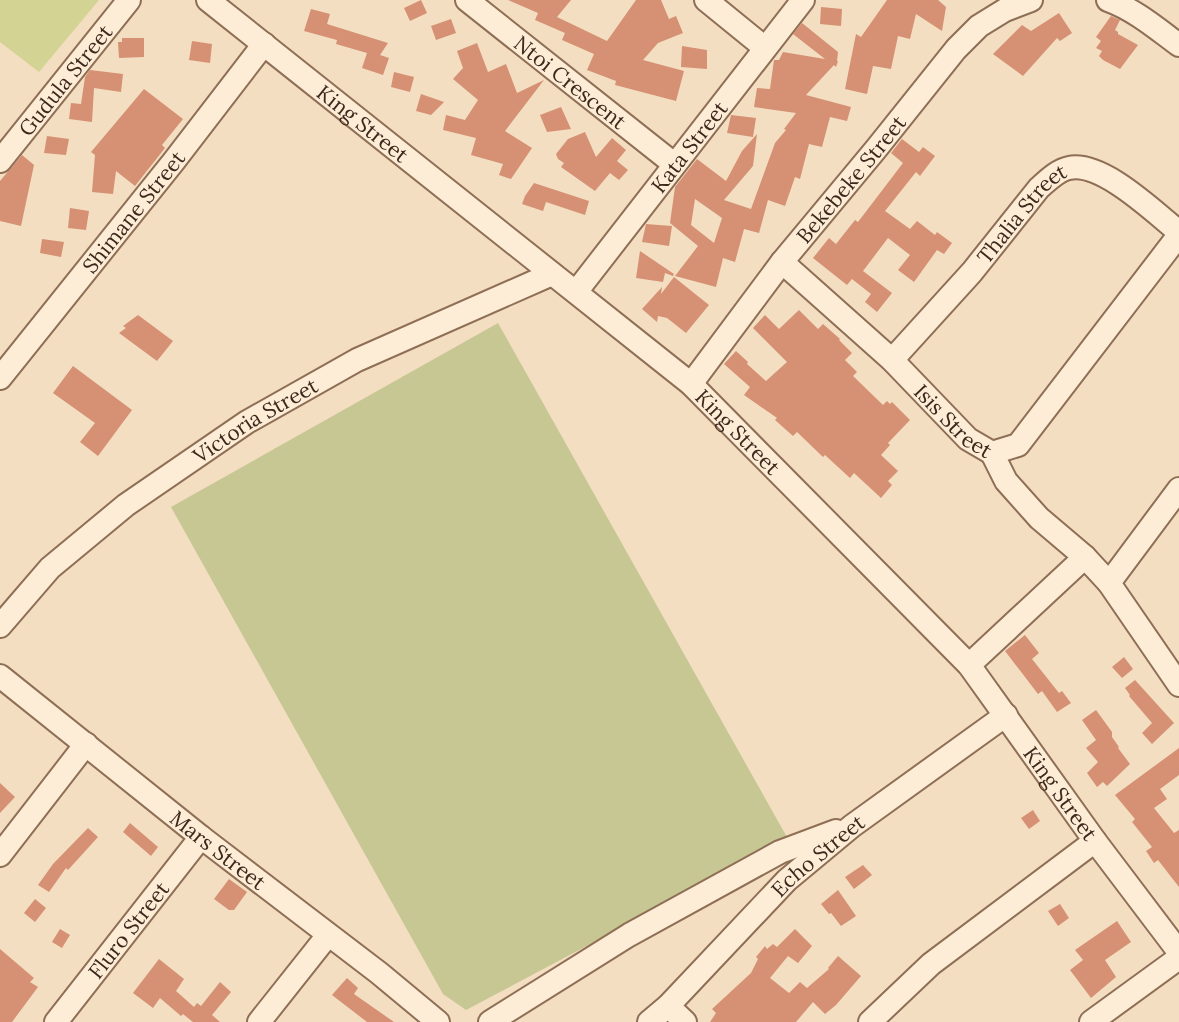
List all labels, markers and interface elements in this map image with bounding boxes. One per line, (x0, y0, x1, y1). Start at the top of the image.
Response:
street label: Gudula Street (12, 18, 118, 141)
street label: Ntoi Crescent (509, 29, 633, 135)
street label: King Street (312, 79, 415, 168)
street label: Kata Street (645, 95, 734, 198)
street label: Bekebeke Street (790, 109, 912, 249)
street label: Shimane Street (76, 145, 191, 279)
street label: Thalia Street (971, 157, 1072, 269)
street label: Victoria Street (187, 371, 323, 469)
street label: Isis Street (909, 378, 998, 464)
street label: King Street (690, 383, 787, 481)
street label: King Street (1018, 741, 1104, 846)
street label: Mars Street (165, 804, 272, 896)
street label: Echo Street (765, 808, 870, 902)
street label: Fluro Street (82, 875, 175, 984)

